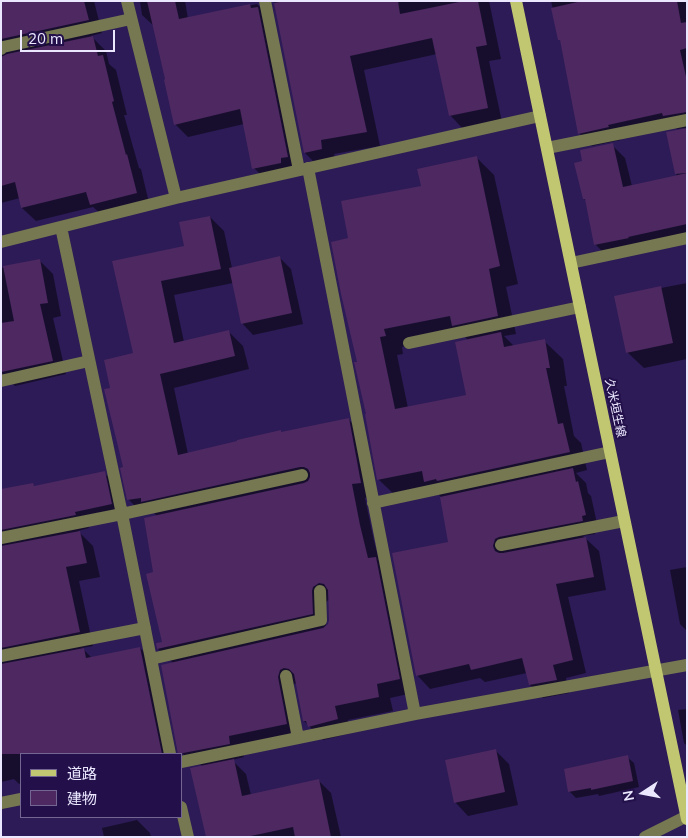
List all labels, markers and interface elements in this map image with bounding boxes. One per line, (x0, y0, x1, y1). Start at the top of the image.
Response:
scale bar (22, 20, 118, 52)
text: 20 m (28, 29, 63, 48)
street label: 久米垣生線 (602, 377, 628, 439)
legend (20, 753, 182, 818)
text: 道路 (67, 764, 97, 783)
north arrow (618, 768, 668, 818)
text: 建物 (67, 789, 97, 808)
text: N (618, 789, 638, 803)

